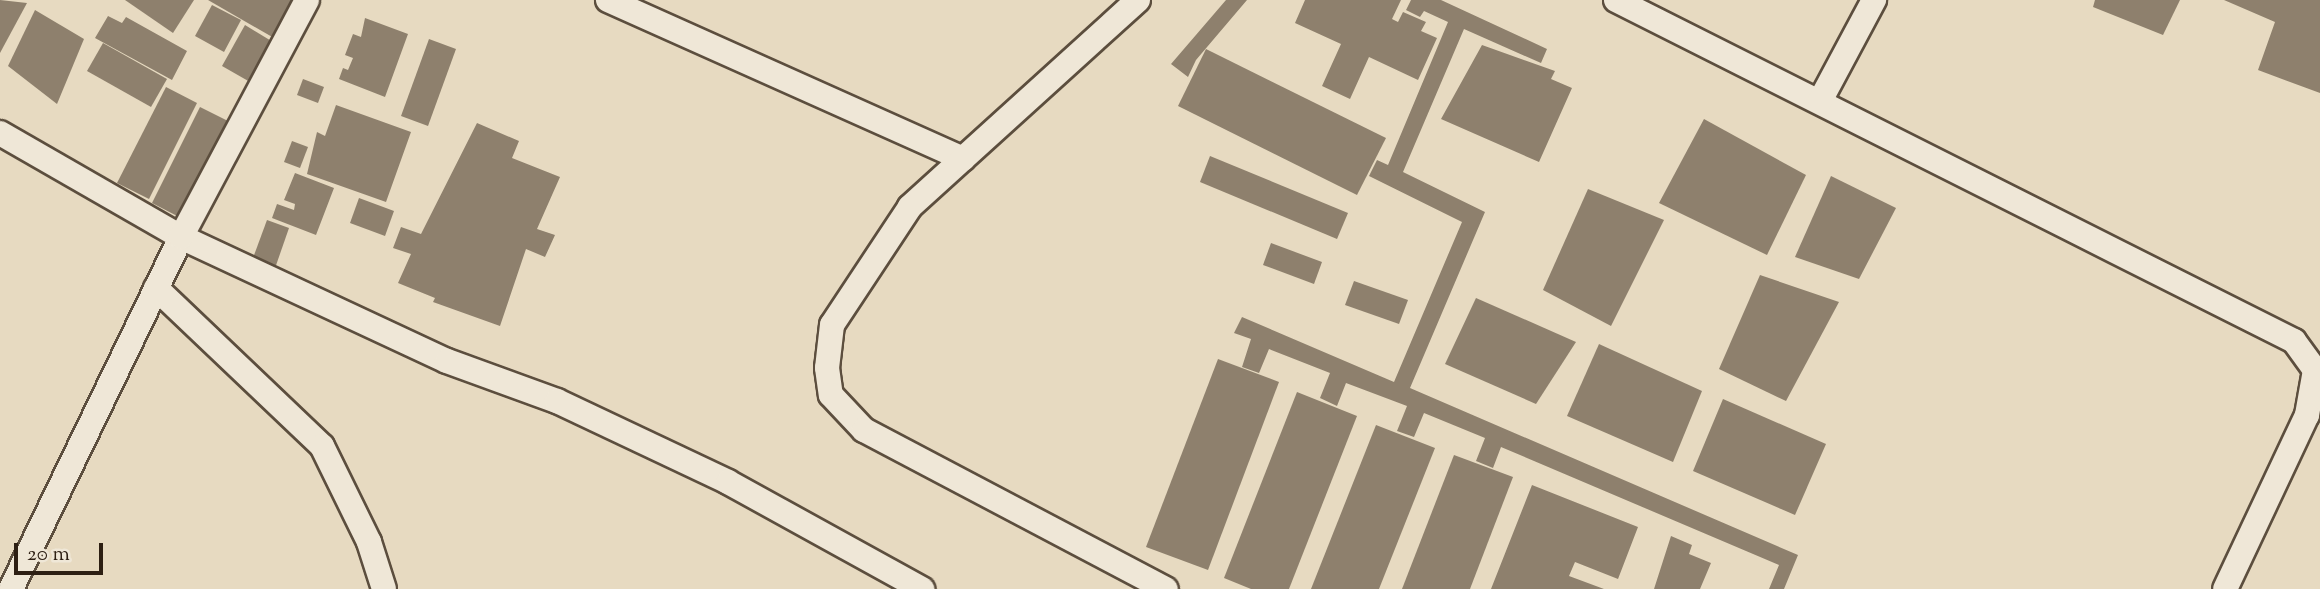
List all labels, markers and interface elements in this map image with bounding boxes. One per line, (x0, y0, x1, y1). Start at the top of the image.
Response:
scale bar (18, 530, 107, 574)
text: 20 m (27, 540, 70, 570)

